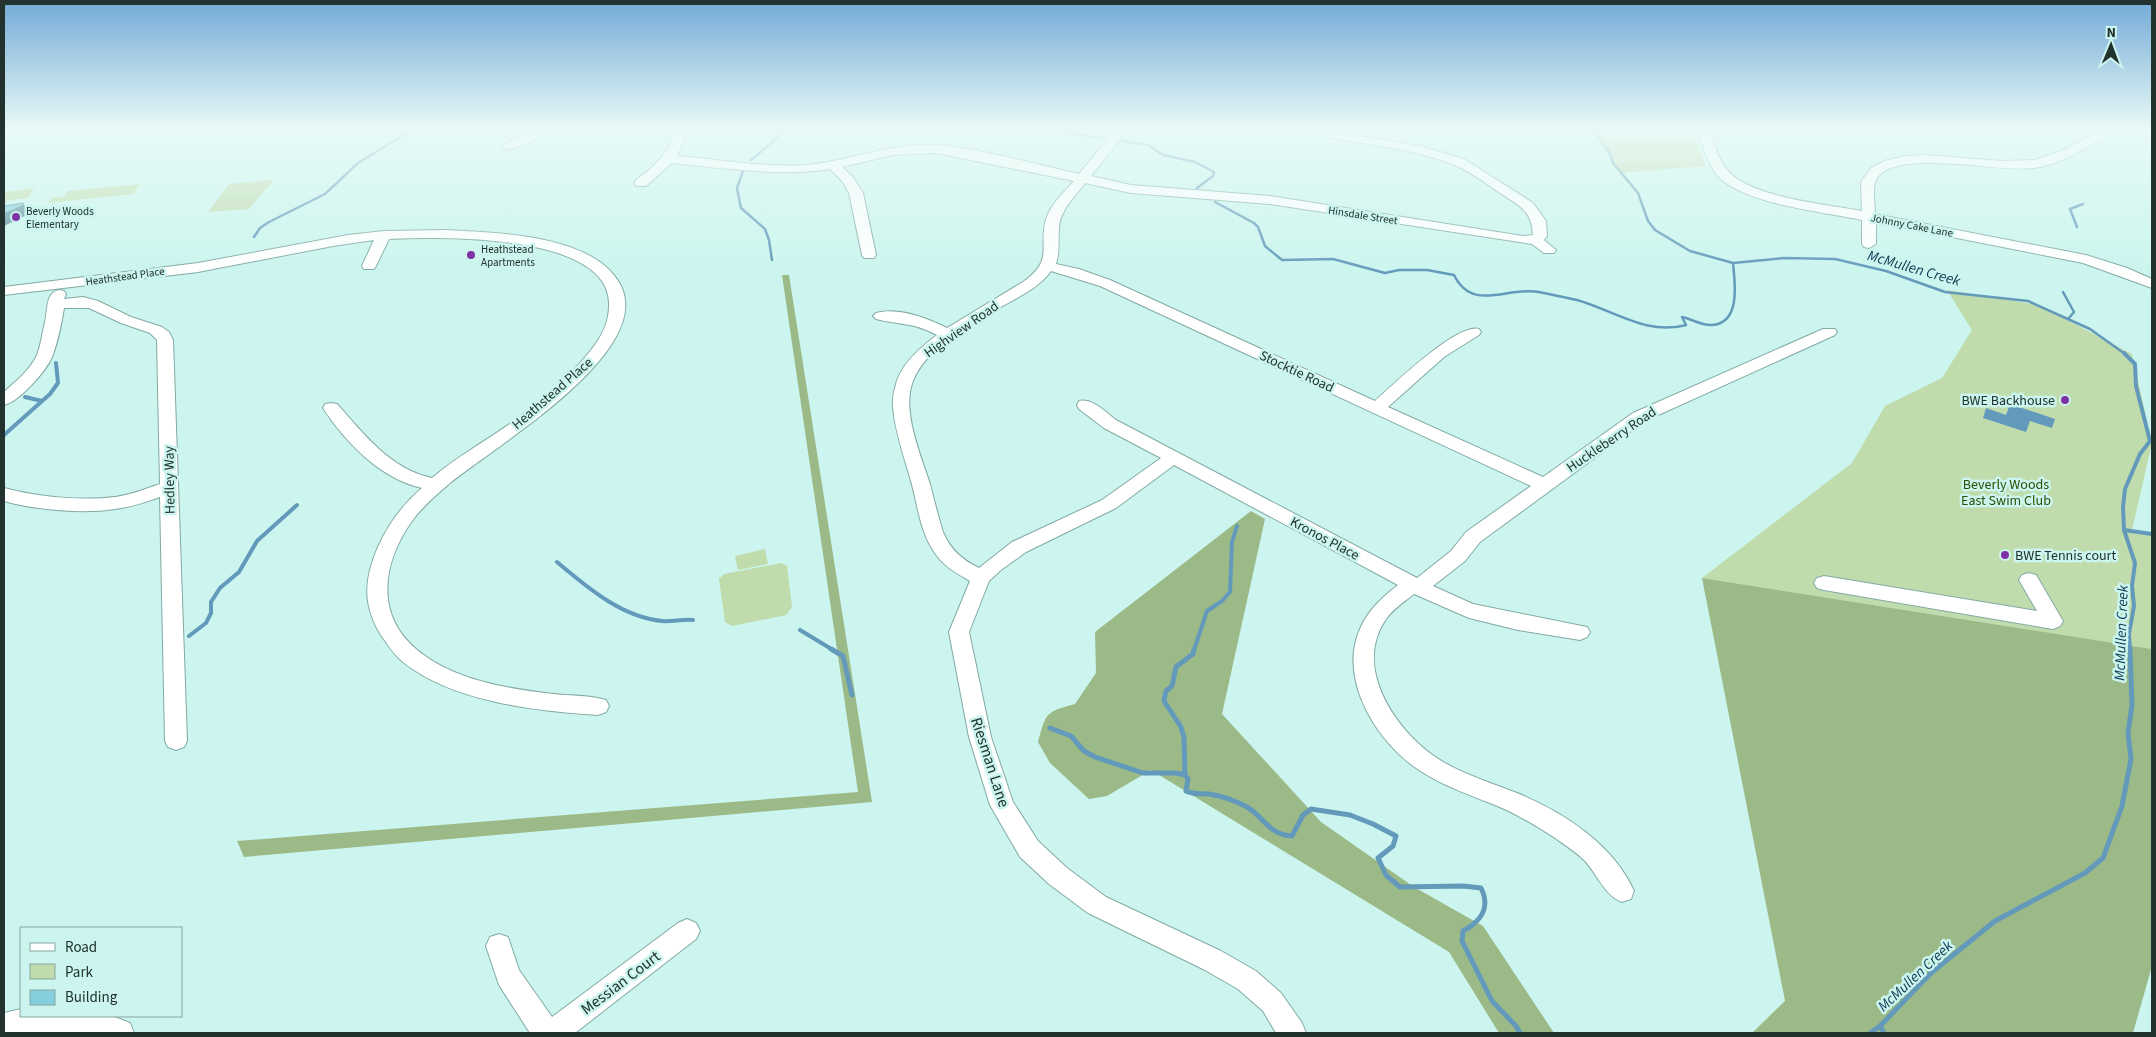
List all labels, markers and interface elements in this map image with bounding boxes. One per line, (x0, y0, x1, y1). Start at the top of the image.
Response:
north arrow (2086, 20, 2136, 70)
text: N (2106, 23, 2116, 43)
street label: Hinsdale Street (1327, 203, 1399, 228)
place label: Beverly Woods Elementary (26, 204, 94, 232)
street label: Johnny Cake Lane (1869, 210, 1955, 241)
marker: Beverly Woods Elementary (10, 211, 22, 223)
place label: Heathstead Apartments (481, 242, 535, 270)
water label: McMullen Creek (1865, 245, 1964, 292)
marker: Heathstead Apartments (465, 249, 477, 261)
street label: Heathstead Place (85, 263, 166, 289)
street label: Highview Road (920, 297, 1003, 363)
street label: Stocktie Road (1256, 346, 1337, 398)
street label: Heathstead Place (508, 353, 597, 434)
place label: BWE Backhouse (1961, 391, 2055, 411)
marker: BWE Backhouse (2059, 394, 2071, 406)
street label: Huckleberry Road (1563, 402, 1661, 477)
street label: Hedley Way (159, 445, 181, 514)
park label: Beverly Woods East Swim Club (1961, 475, 2051, 511)
street label: Kronos Place (1286, 512, 1363, 566)
place label: BWE Tennis court (2015, 546, 2116, 566)
marker: BWE Tennis court (1999, 549, 2011, 561)
water label: McMullen Creek (2109, 584, 2134, 681)
street label: Riesman Lane (965, 714, 1015, 810)
legend (20, 927, 182, 1017)
water label: McMullen Creek (1873, 935, 1958, 1017)
text: Road (65, 937, 97, 958)
street label: Messian Court (576, 945, 665, 1020)
text: Park (65, 962, 94, 983)
text: Building (65, 987, 118, 1008)

